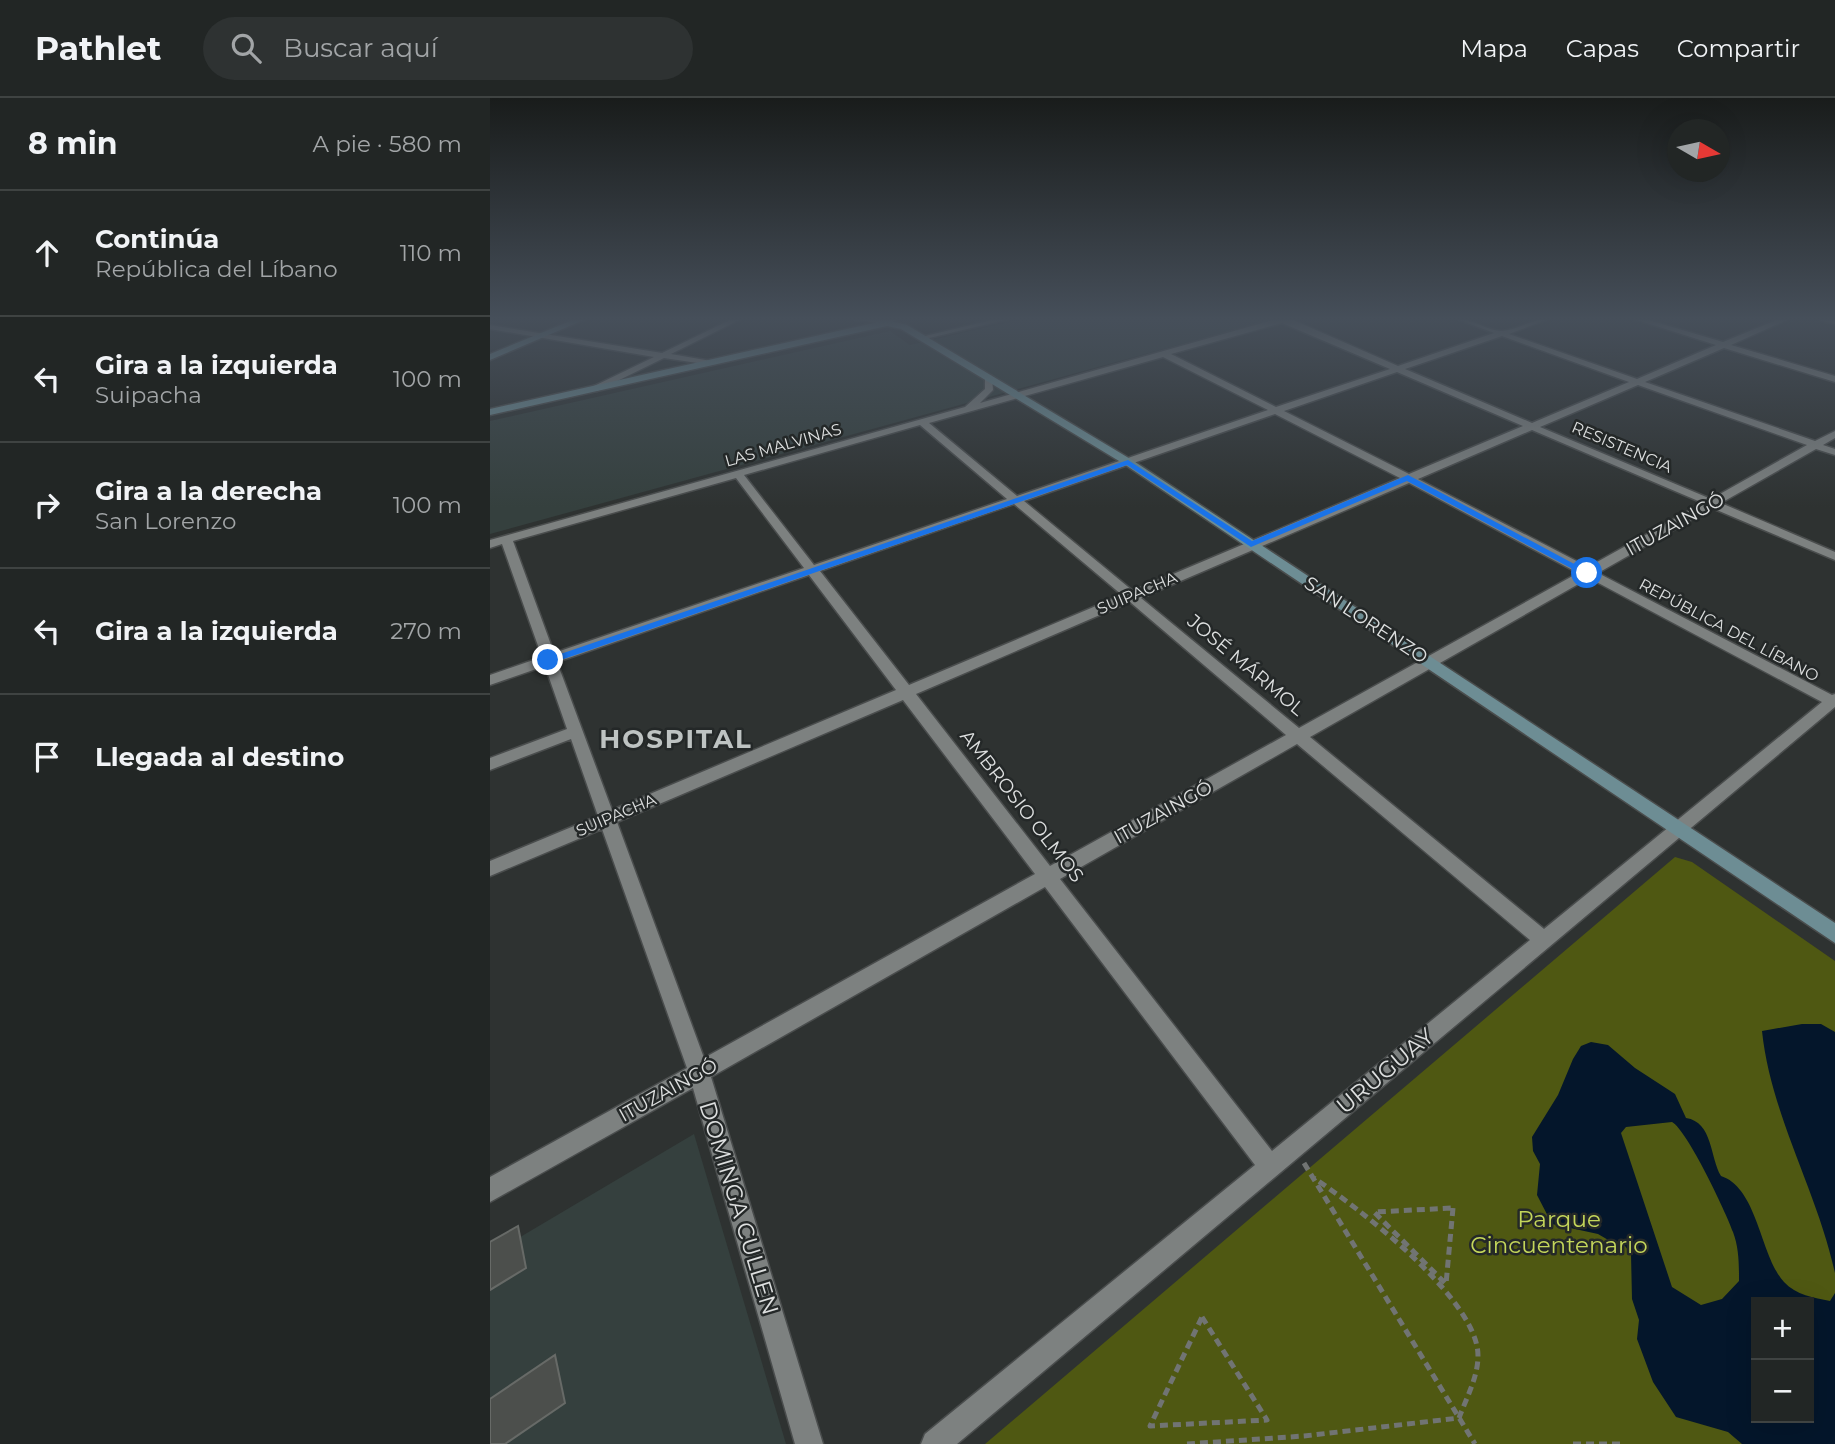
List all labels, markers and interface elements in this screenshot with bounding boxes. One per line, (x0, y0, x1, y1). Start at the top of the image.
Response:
search box (203, 17, 693, 80)
text: Pathlet (35, 28, 161, 68)
icon: search (227, 29, 265, 67)
text: Buscar aquí (283, 32, 438, 64)
text: Mapa (1460, 34, 1528, 63)
text: Capas (1566, 34, 1639, 63)
text: Compartir (1677, 34, 1800, 63)
north arrow (1667, 119, 1730, 182)
text: 8 min (28, 125, 118, 162)
text: A pie · 580 m (313, 130, 462, 158)
text: Continúa (95, 223, 219, 255)
icon: ahead (28, 234, 66, 272)
text: 110 m (400, 239, 462, 267)
text: República del Líbano (95, 255, 338, 283)
text: Gira a la izquierda (95, 349, 338, 381)
icon: left (28, 360, 66, 398)
text: 100 m (393, 365, 462, 393)
text: Suipacha (95, 381, 202, 409)
street label: RESISTENCIA (1569, 417, 1676, 477)
street label: LAS MALVINAS (723, 419, 844, 471)
text: Gira a la derecha (95, 475, 322, 507)
icon: right (28, 486, 66, 524)
street label: ITUZAINGÓ (1622, 487, 1728, 561)
text: 100 m (393, 491, 462, 519)
text: San Lorenzo (95, 507, 236, 535)
route start (1571, 557, 1602, 588)
street label: SUIPACHA (1094, 567, 1180, 618)
street label: SAN LORENZO (1300, 572, 1432, 668)
street label: REPÚBLICA DEL LÍBANO (1636, 574, 1822, 686)
street label: JOSÉ MÁRMOL (1182, 609, 1310, 721)
icon: left (28, 612, 66, 650)
text: Gira a la izquierda (95, 615, 338, 647)
text: 270 m (390, 617, 462, 645)
route end (532, 644, 563, 675)
district label: HOSPITAL (599, 723, 753, 755)
street label: AMBROSIO OLMOS (955, 725, 1089, 887)
icon: arrive (28, 738, 66, 776)
text: Llegada al destino (95, 741, 344, 773)
street label: ITUZAINGÓ (1110, 775, 1216, 849)
street label: SUIPACHA (573, 789, 659, 840)
street label: URUGUAY (1331, 1022, 1440, 1120)
street label: ITUZAINGÓ (615, 1053, 721, 1127)
street label: DOMINGA CULLEN (693, 1098, 785, 1318)
park label: Parque Cincuentenario (1470, 1205, 1648, 1259)
map controls (1751, 1297, 1814, 1423)
button: + (1751, 1297, 1814, 1360)
button: − (1751, 1360, 1814, 1423)

